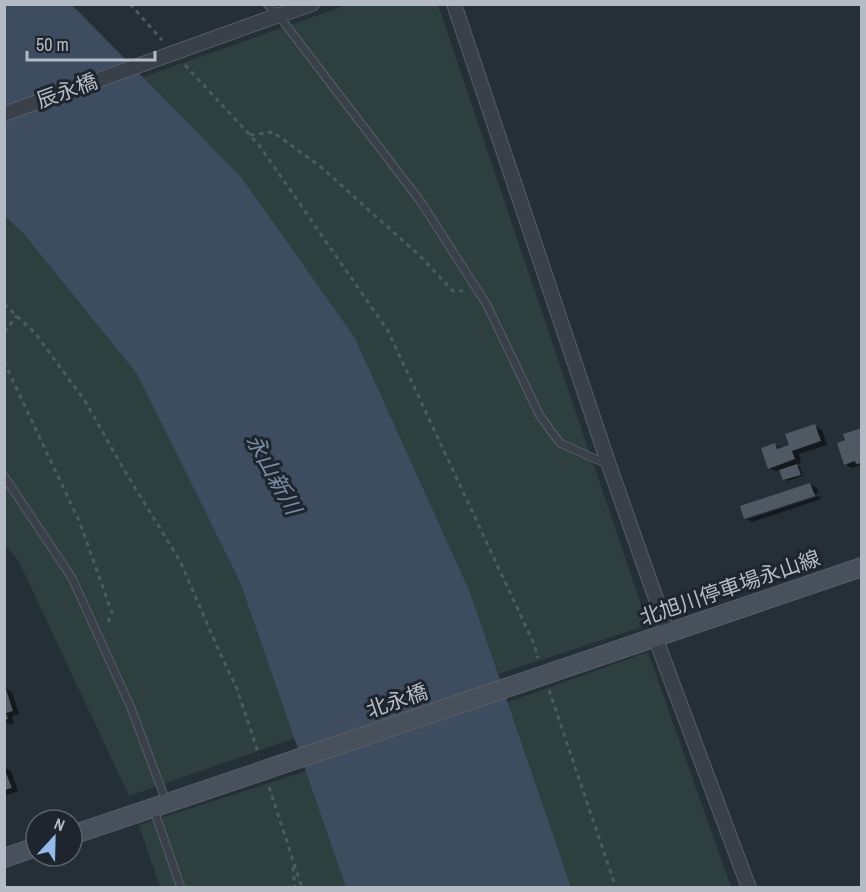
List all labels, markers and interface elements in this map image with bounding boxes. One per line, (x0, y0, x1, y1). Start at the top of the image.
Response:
scale bar (27, 24, 154, 62)
text: 50 m (36, 32, 69, 57)
street label: 辰永橋 (32, 66, 101, 115)
water label: 永山新川 (240, 428, 309, 521)
street label: 北旭川停車場永山線 (636, 543, 824, 632)
street label: 北永橋 (362, 677, 431, 724)
north arrow (24, 808, 84, 868)
text: N (51, 812, 68, 836)

